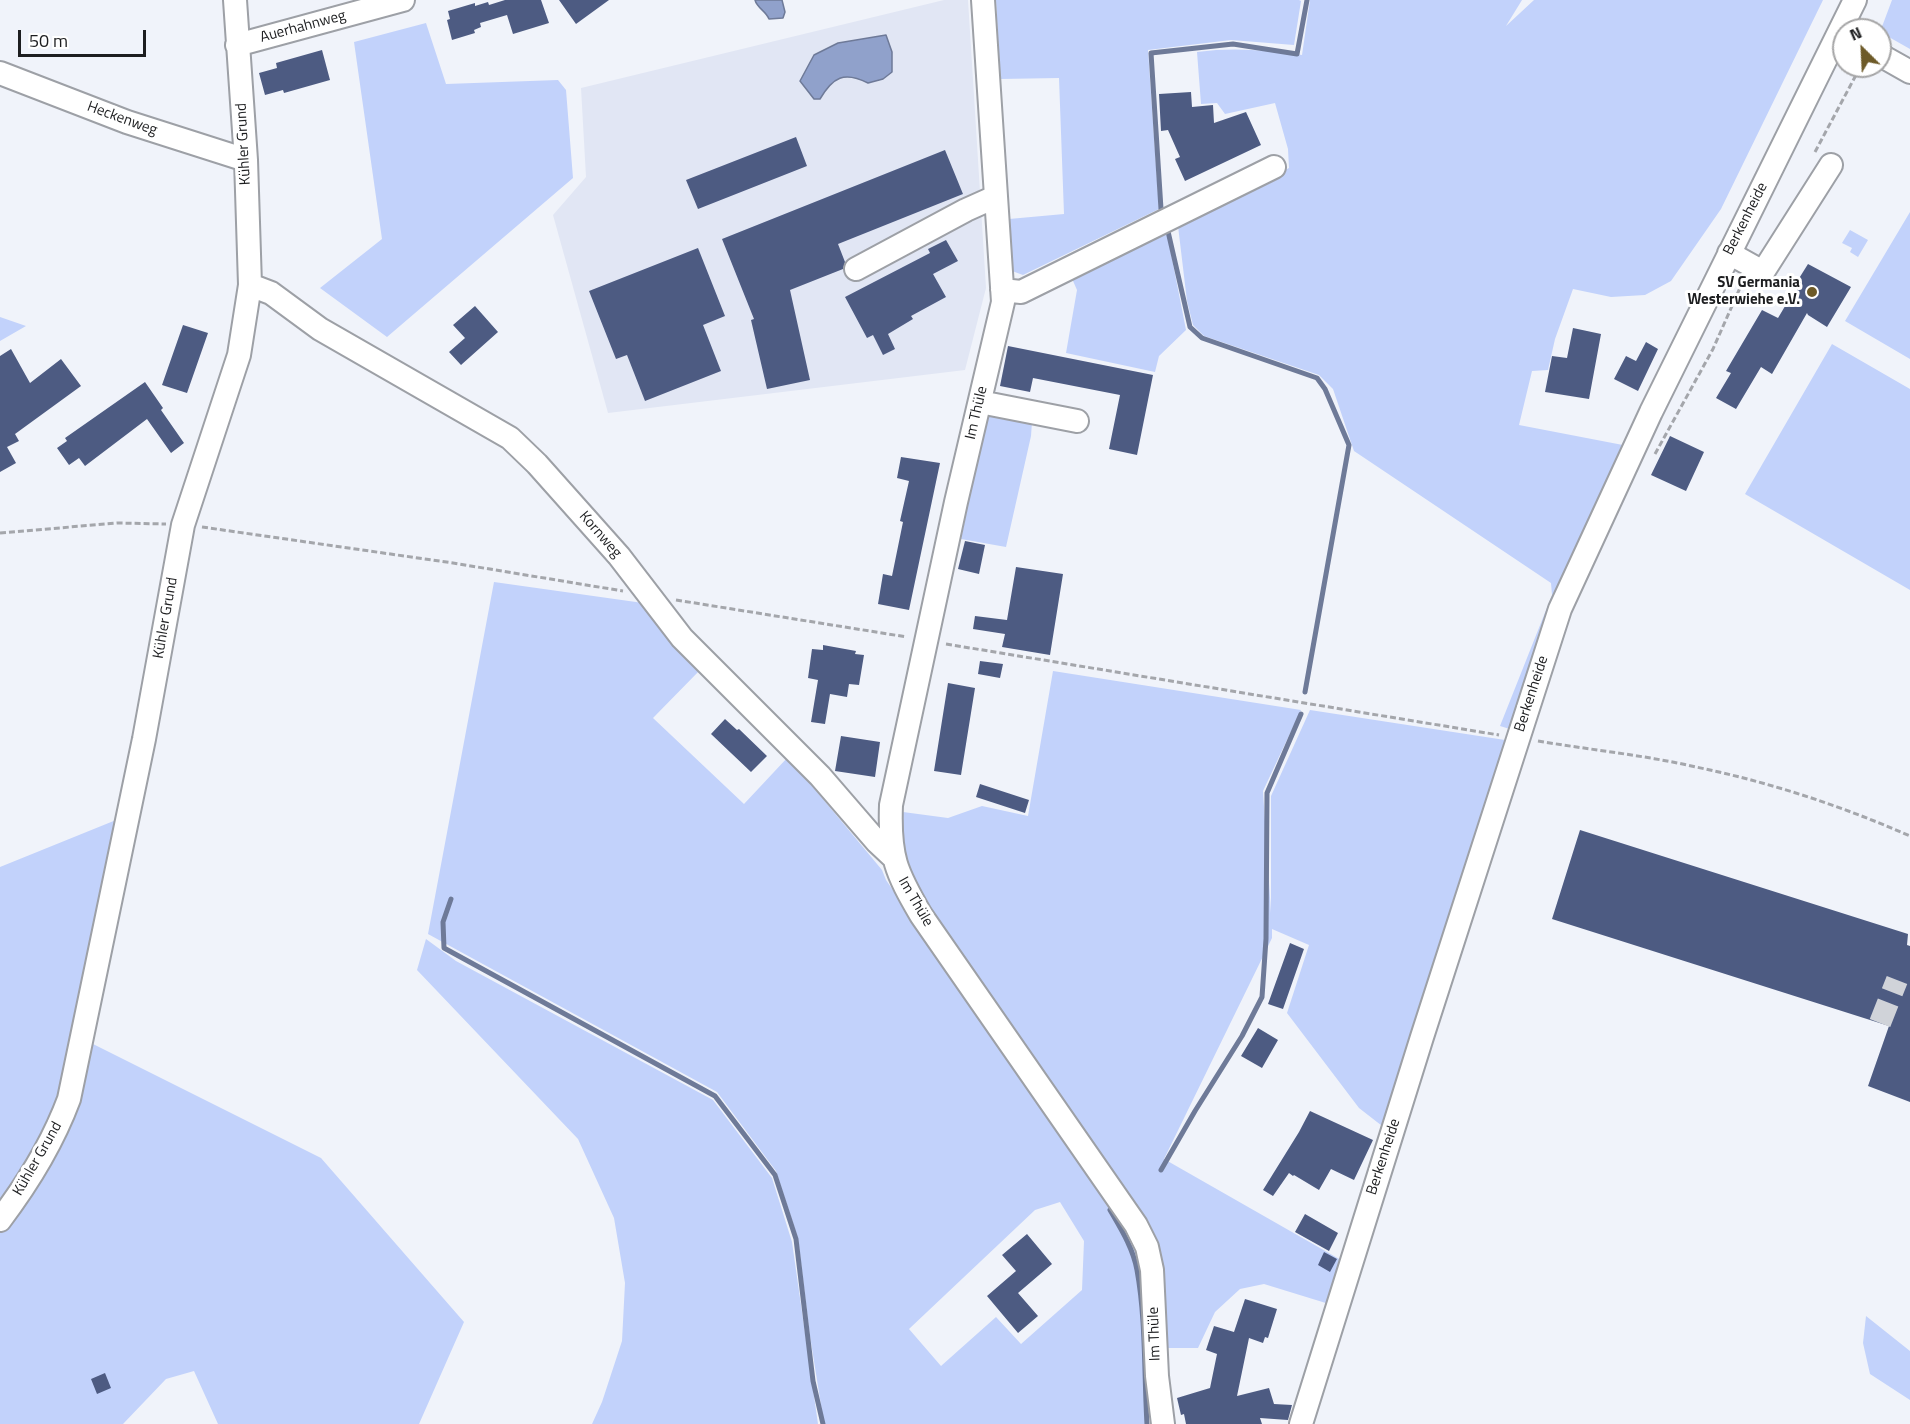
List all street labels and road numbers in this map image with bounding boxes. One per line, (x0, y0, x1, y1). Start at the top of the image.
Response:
street label: Auerhahnweg (258, 7, 348, 47)
street label: Heckenweg (84, 98, 160, 140)
street label: Kühler Grund (233, 102, 255, 186)
street label: Berkenheide (1720, 180, 1772, 258)
street label: Im Thüle (962, 384, 992, 442)
street label: Kornweg (575, 508, 625, 562)
street label: Kühler Grund (150, 576, 182, 660)
street label: Berkenheide (1511, 654, 1553, 734)
street label: Im Thüle (894, 874, 936, 930)
street label: Berkenheide (1363, 1117, 1405, 1197)
street label: Kühler Grund (10, 1119, 66, 1199)
street label: Im Thüle (1145, 1306, 1165, 1362)

